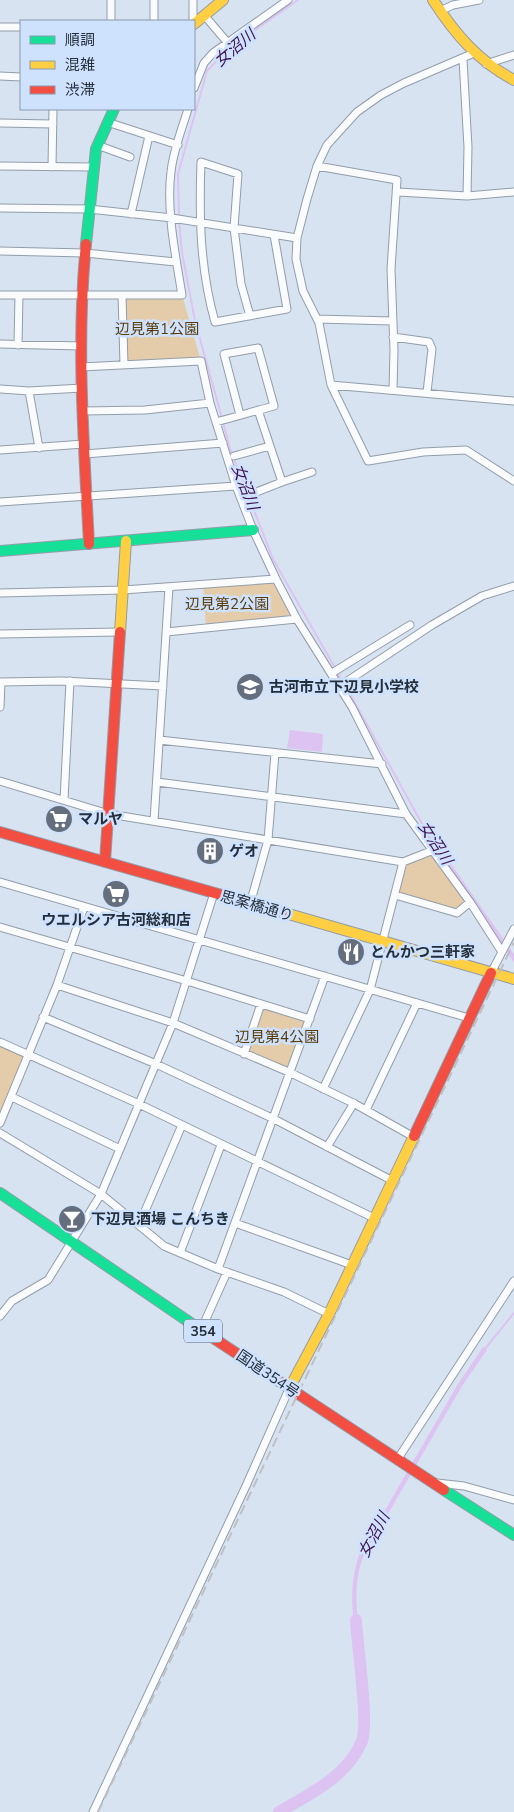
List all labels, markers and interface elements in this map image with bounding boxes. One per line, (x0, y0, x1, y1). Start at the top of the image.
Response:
legend (20, 20, 195, 110)
water label: 女沼川 (210, 23, 262, 72)
text: 順調 (65, 30, 95, 50)
text: 混雑 (65, 55, 95, 75)
text: 渋滞 (65, 80, 95, 100)
park label: 辺見第1公園 (115, 319, 199, 339)
water label: 女沼川 (226, 461, 265, 515)
park label: 辺見第2公園 (185, 594, 269, 614)
school or university icon: 古河市立下辺見小学校 (235, 672, 265, 702)
place label: 古河市立下辺見小学校 (269, 677, 419, 697)
supermarket icon: マルヤ (44, 804, 74, 834)
place label: マルヤ (78, 809, 123, 829)
water label: 女沼川 (413, 817, 458, 871)
building icon: ゲオ (195, 836, 225, 866)
place label: ゲオ (229, 841, 259, 861)
supermarket icon: ウエルシア古河総和店 (101, 879, 131, 909)
street label: 思案橋通り (218, 886, 296, 926)
place label: ウエルシア古河総和店 (41, 910, 191, 930)
restaurant icon: とんかつ三軒家 (336, 937, 366, 967)
place label: とんかつ三軒家 (370, 942, 475, 962)
park label: 辺見第4公園 (235, 1027, 319, 1047)
bar icon: 下辺見酒場 こんちき (57, 1204, 87, 1234)
place label: 下辺見酒場 こんちき (91, 1209, 230, 1229)
road number: 354 (184, 1320, 222, 1342)
street label: 国道354号 (233, 1346, 303, 1402)
water label: 女沼川 (353, 1507, 396, 1561)

